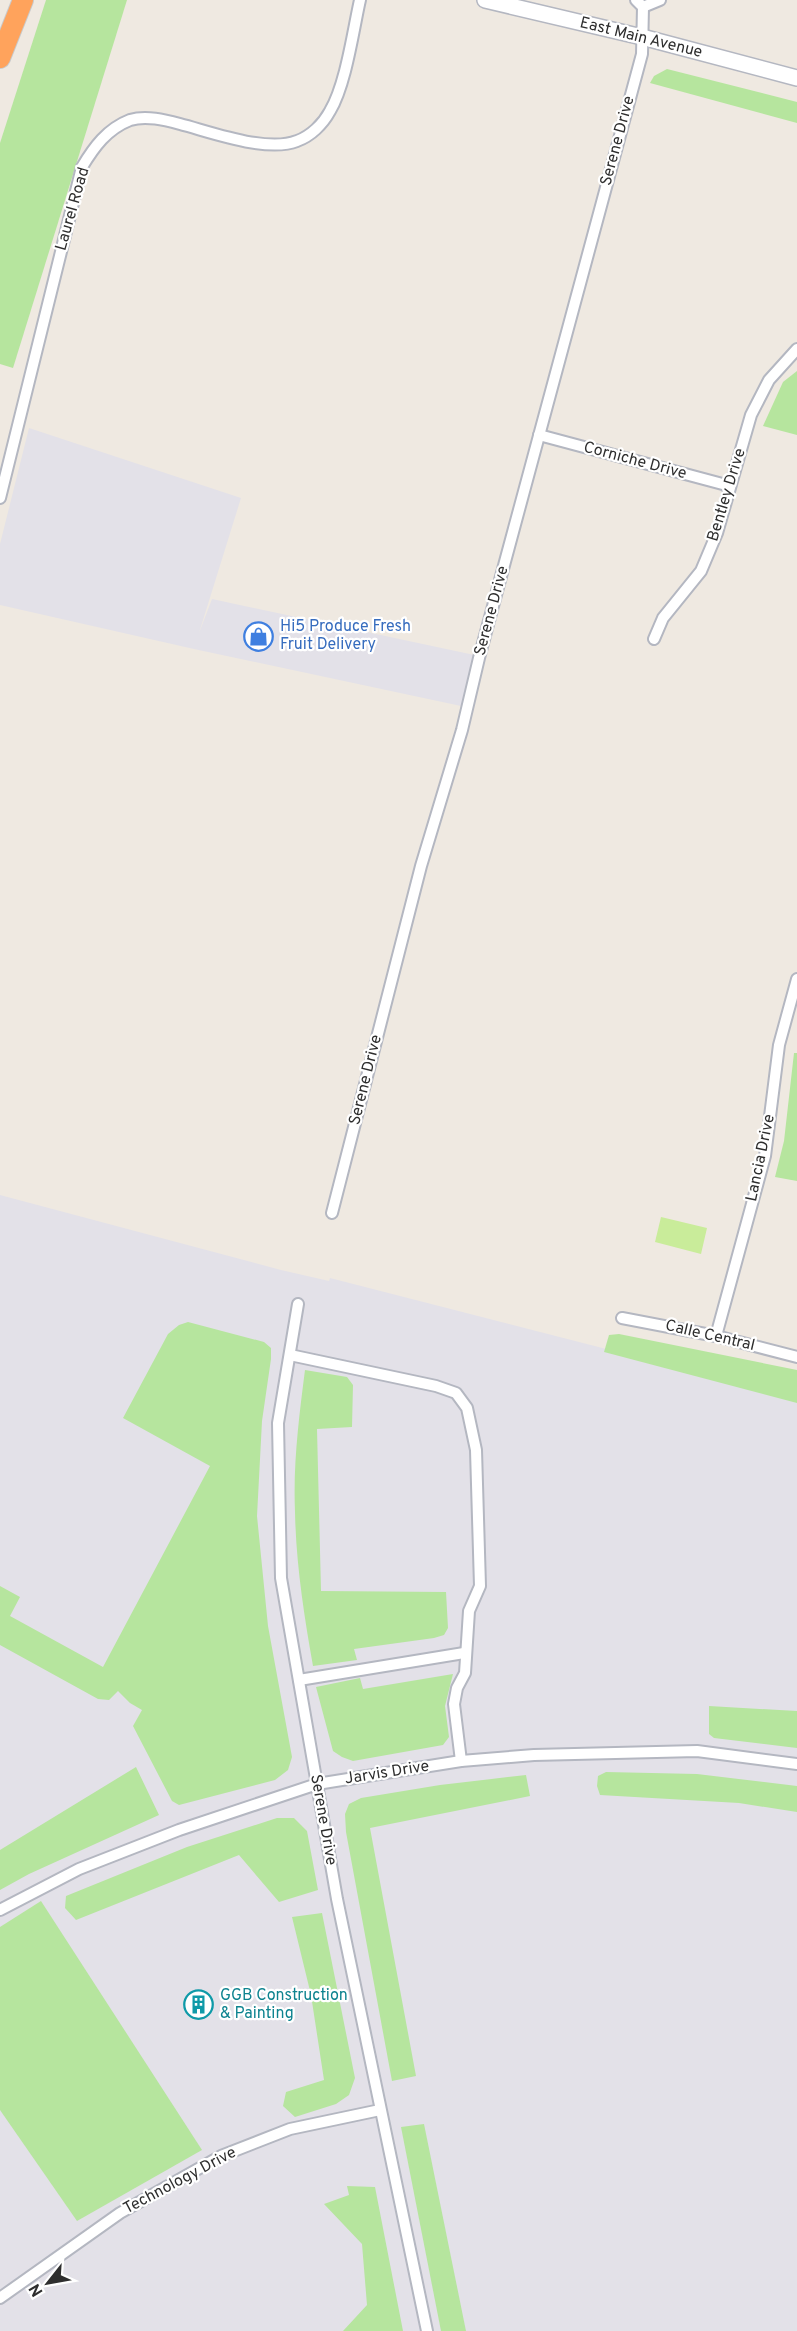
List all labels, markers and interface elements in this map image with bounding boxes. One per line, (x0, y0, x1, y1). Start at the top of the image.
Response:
street label: East Main Avenue (578, 13, 704, 63)
street label: Serene Drive (596, 94, 640, 188)
street label: Laurel Road (52, 165, 94, 253)
street label: Corniche Drive (581, 438, 689, 484)
street label: Bentley Drive (703, 446, 751, 544)
street label: Serene Drive (470, 564, 514, 658)
place label: Hi5 Produce Fresh Fruit Delivery (280, 617, 411, 655)
shop icon: Hi5 Produce Fresh Fruit Delivery (243, 620, 275, 652)
street label: Serene Drive (345, 1033, 387, 1127)
street label: Lancia Drive (742, 1112, 780, 1204)
street label: Calle Central (663, 1316, 757, 1356)
street label: Jarvis Drive (343, 1756, 431, 1790)
street label: Serene Drive (305, 1773, 341, 1867)
place label: GGB Construction & Painting (220, 1986, 348, 2024)
building icon: GGB Construction & Painting (183, 1989, 215, 2021)
street label: Technology Drive (120, 2143, 240, 2219)
north arrow (18, 2253, 78, 2313)
text: N (25, 2280, 48, 2300)

